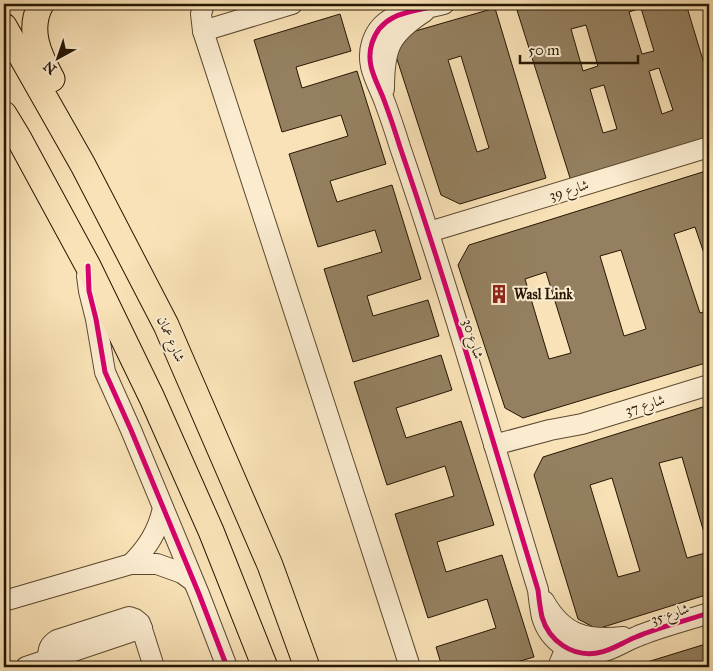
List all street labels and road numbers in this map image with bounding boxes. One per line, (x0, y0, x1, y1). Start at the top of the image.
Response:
street label: شارع 39 (547, 176, 592, 207)
street label: شارع عمان (151, 313, 189, 366)
street label: شارع 30 (456, 317, 487, 362)
street label: شارع 37 (623, 391, 668, 422)
street label: شارع 35 (649, 600, 692, 631)

